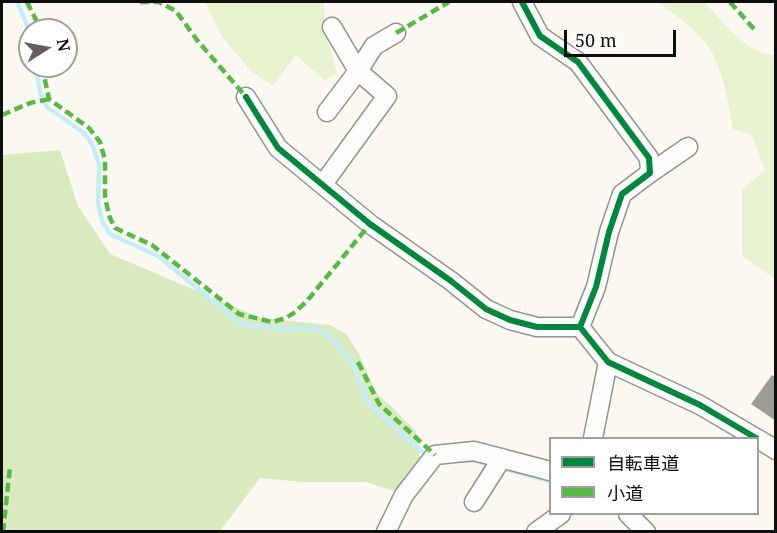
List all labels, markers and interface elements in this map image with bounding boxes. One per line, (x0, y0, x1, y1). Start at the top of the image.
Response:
north arrow (18, 18, 78, 78)
scale bar (567, 18, 680, 56)
text: 50 m (575, 28, 617, 52)
text: N (52, 37, 76, 53)
legend (549, 437, 759, 515)
text: 自転車道 (607, 451, 679, 475)
text: 小道 (607, 481, 643, 505)

